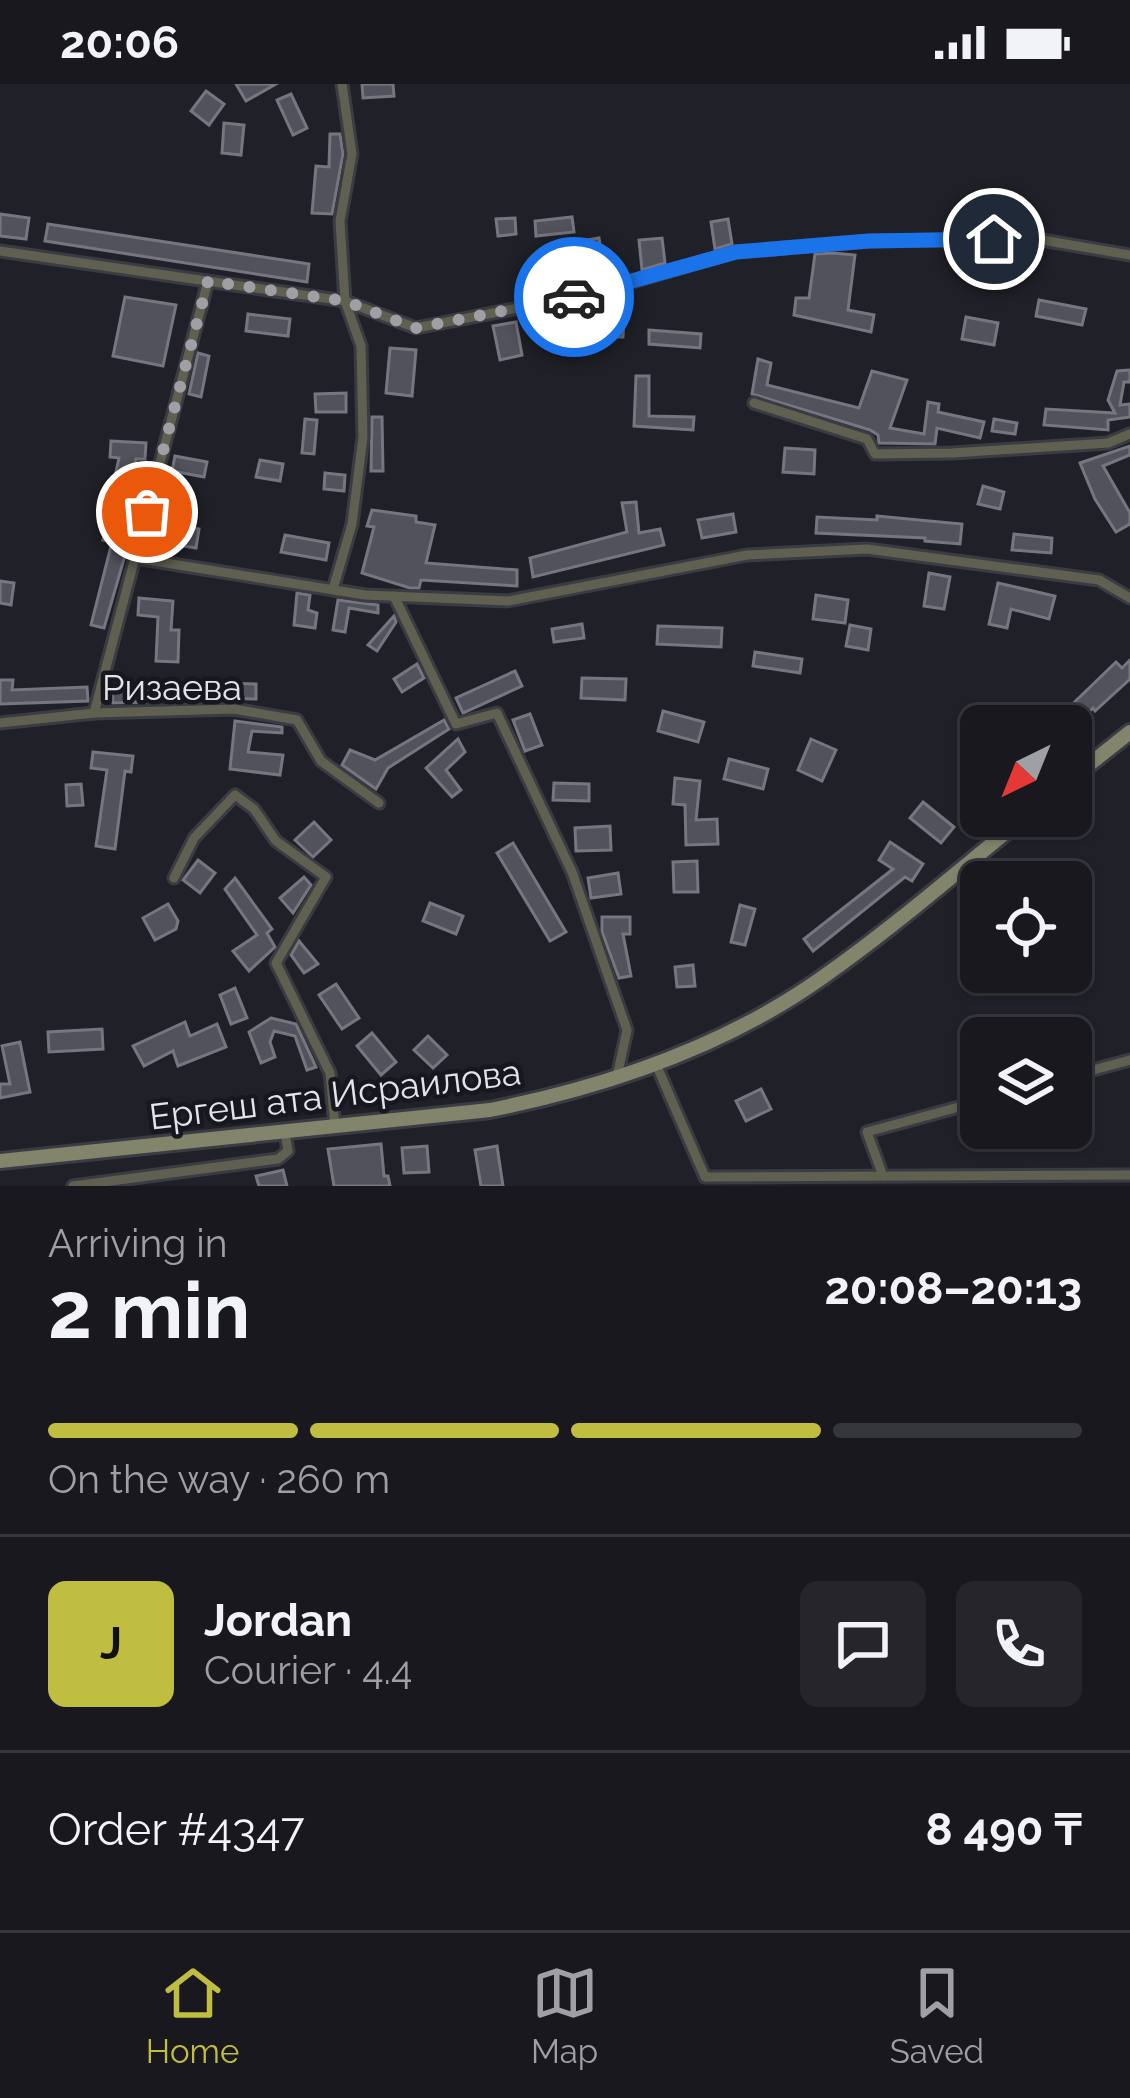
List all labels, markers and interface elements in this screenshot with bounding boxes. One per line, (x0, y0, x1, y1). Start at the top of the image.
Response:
text: 20:06 (60, 16, 179, 69)
pin (943, 188, 1045, 290)
icon: home (961, 206, 1027, 272)
courier (514, 237, 634, 357)
icon: car (541, 264, 607, 330)
pin (96, 461, 198, 563)
icon: bag (114, 479, 180, 545)
street label: Ризаева (102, 666, 242, 708)
north arrow (960, 705, 1092, 837)
map controls (960, 705, 1092, 1149)
button: locate (960, 861, 1092, 993)
button: layers (960, 1017, 1092, 1149)
street label: Ергеш ата Исраилова (147, 1050, 523, 1138)
text: Arriving in (48, 1220, 228, 1266)
text: 20:08–20:13 (824, 1262, 1082, 1315)
text: 2 min (48, 1265, 250, 1356)
text: On the way · 260 m (48, 1456, 390, 1502)
button: chat (800, 1581, 926, 1707)
button: phone (956, 1581, 1082, 1707)
text: Jordan (204, 1594, 352, 1647)
text: J (100, 1617, 122, 1670)
text: Courier · 4.4 (204, 1647, 412, 1693)
text: Order #4347 (48, 1803, 305, 1856)
text: 8 490 ₸ (926, 1803, 1082, 1856)
tab: Home (146, 1960, 239, 2071)
tab: Map (531, 1960, 598, 2071)
tab: Saved (890, 1960, 984, 2071)

